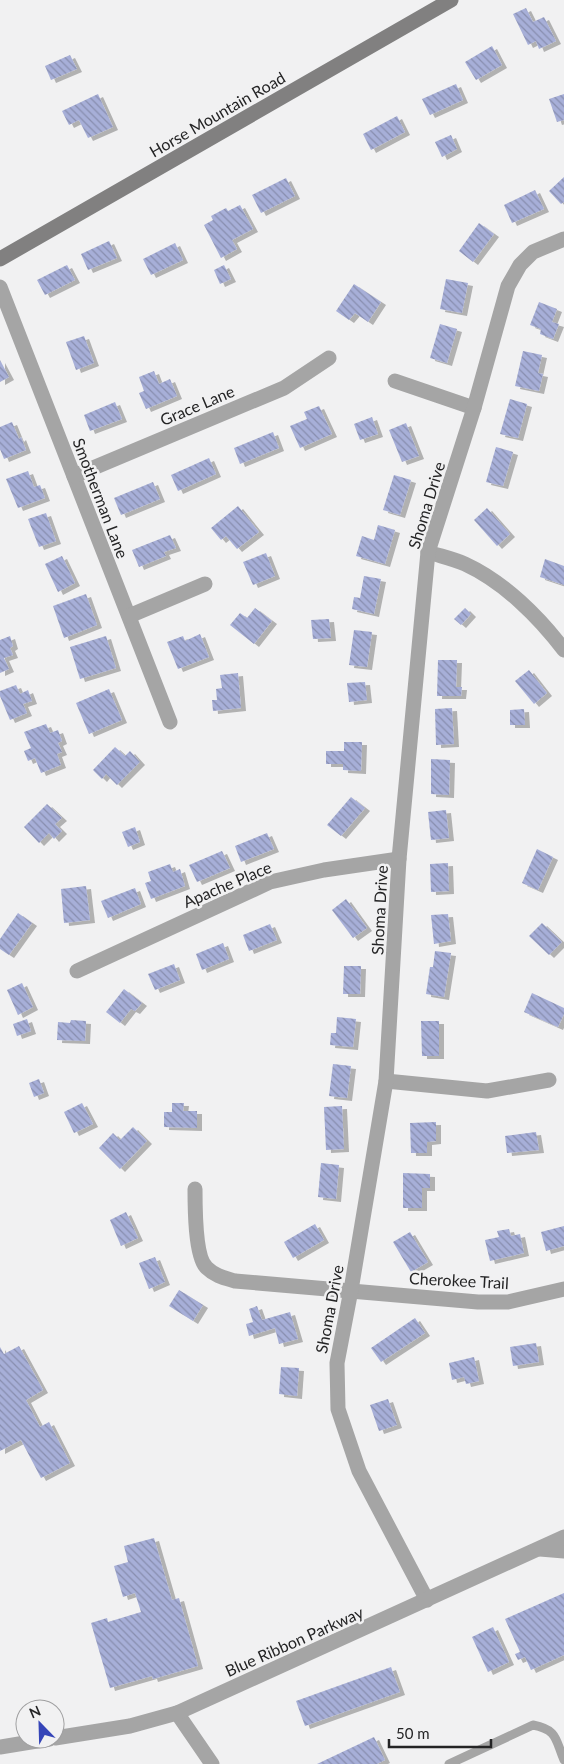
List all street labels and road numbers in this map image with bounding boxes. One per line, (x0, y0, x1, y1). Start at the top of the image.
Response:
street label: Horse Mountain Road (146, 67, 288, 161)
street label: Grace Lane (157, 381, 237, 429)
street label: Smotherman Lane (69, 435, 133, 561)
street label: Shoma Drive (404, 459, 448, 551)
street label: Apache Place (180, 857, 274, 911)
street label: Shoma Drive (367, 865, 391, 955)
street label: Shoma Drive (311, 1263, 347, 1355)
street label: Cherokee Trail (409, 1268, 509, 1292)
street label: Blue Ribbon Parkway (222, 1602, 367, 1680)

